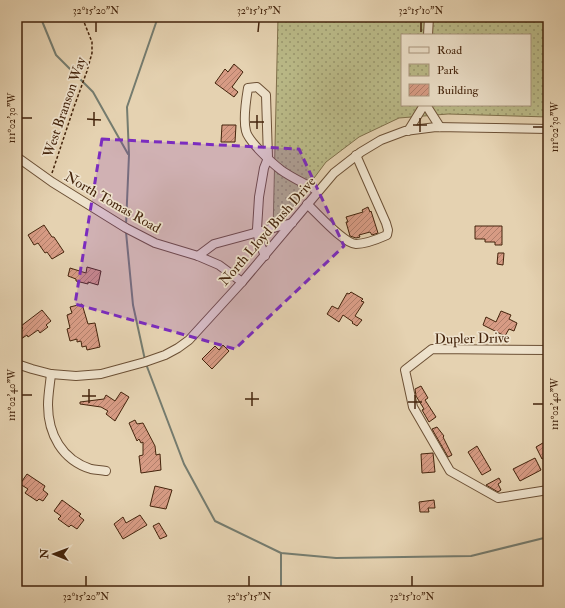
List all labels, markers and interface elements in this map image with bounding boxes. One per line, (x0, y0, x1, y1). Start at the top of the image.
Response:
text: 32°15'20"N (73, 5, 119, 17)
text: 32°15'15"N (237, 5, 281, 17)
text: 32°15'10"N (399, 5, 443, 17)
legend (401, 34, 531, 106)
text: Road (437, 43, 462, 58)
street label: West Branson Way (39, 54, 91, 161)
text: Park (437, 63, 459, 78)
text: Building (437, 83, 480, 98)
text: 111°02'30"W (6, 92, 18, 143)
text: 111°02'30"W (549, 101, 561, 152)
street label: North Tomas Road (62, 168, 164, 237)
street label: North Lloyd Bush Drive (215, 173, 320, 290)
street label: Dupler Drive (434, 329, 510, 349)
text: 111°02'40"W (6, 368, 18, 421)
text: 111°02'40"W (549, 377, 561, 430)
north arrow (34, 534, 74, 574)
text: N (38, 548, 51, 560)
text: 32°15'20"N (63, 591, 109, 603)
text: 32°15'15"N (227, 591, 271, 603)
text: 32°15'10"N (390, 591, 434, 603)

